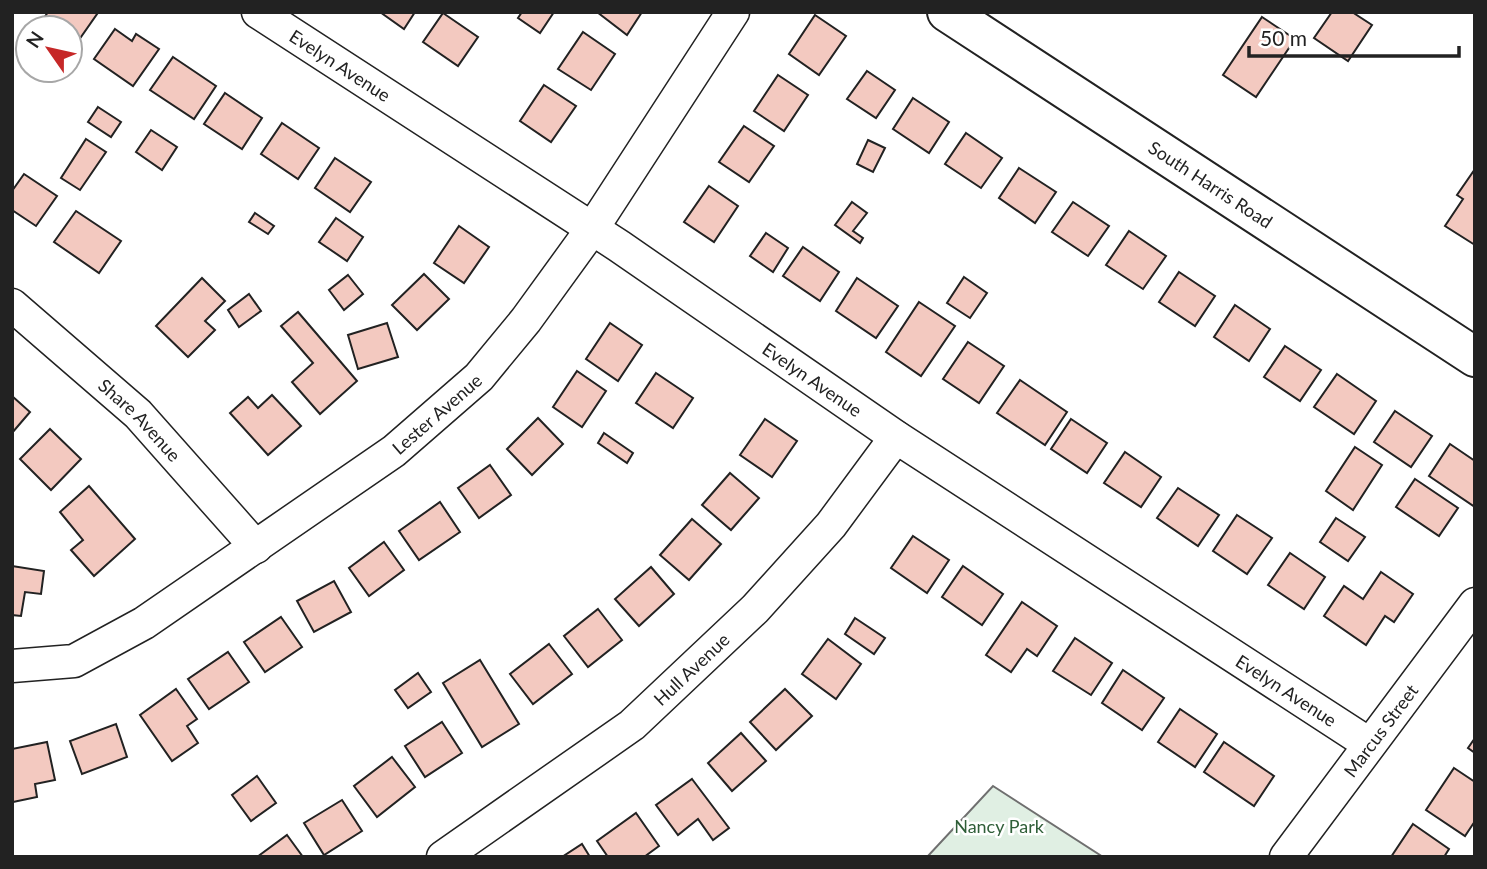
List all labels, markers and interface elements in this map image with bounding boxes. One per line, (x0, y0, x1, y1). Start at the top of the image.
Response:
north arrow (14, 14, 84, 84)
scale bar (1249, 14, 1459, 58)
street label: Evelyn Avenue (286, 25, 395, 106)
text: 50 m (1260, 25, 1307, 50)
text: N (21, 27, 48, 52)
street label: South Harris Road (1145, 136, 1277, 233)
street label: Evelyn Avenue (758, 337, 866, 421)
street label: Lester Avenue (387, 369, 486, 459)
street label: Share Avenue (94, 374, 186, 466)
street label: Hull Avenue (649, 628, 734, 710)
street label: Evelyn Avenue (1232, 650, 1341, 731)
street label: Marcus Street (1339, 679, 1423, 781)
park label: Nancy Park (954, 815, 1045, 837)

